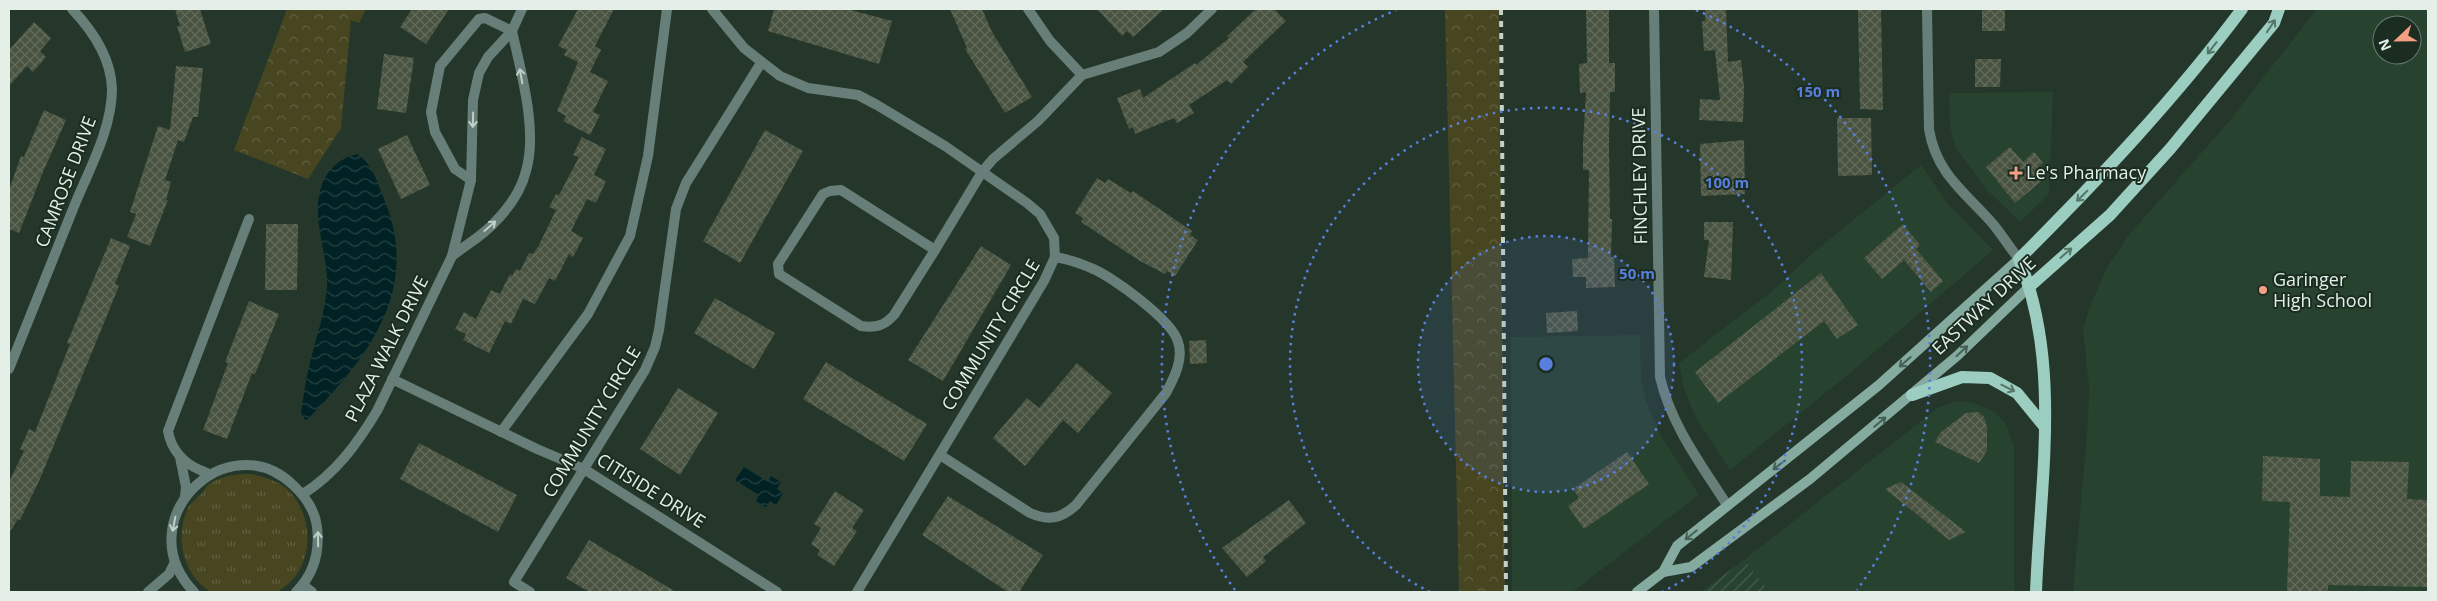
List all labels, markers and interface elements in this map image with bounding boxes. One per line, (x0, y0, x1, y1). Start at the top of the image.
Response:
north arrow (2372, 15, 2422, 65)
one-way arrow (2266, 19, 2276, 33)
text: N (2374, 36, 2395, 54)
one-way arrow (2207, 41, 2218, 54)
one-way arrow (516, 69, 526, 85)
text: 150 m (1796, 81, 1840, 101)
street label: FINCHLEY DRIVE (1626, 108, 1652, 244)
one-way arrow (468, 112, 477, 128)
street label: CAMROSE DRIVE (29, 113, 101, 251)
place label: Le's Pharmacy (2026, 160, 2147, 184)
marker: Le's Pharmacy (2010, 167, 2022, 179)
text: 100 m (1705, 172, 1749, 192)
one-way arrow (2076, 190, 2088, 202)
one-way arrow (484, 220, 497, 232)
one-way arrow (2060, 248, 2073, 259)
street label: EASTWAY DRIVE (1926, 251, 2040, 360)
street label: COMMUNITY CIRCLE (935, 254, 1045, 415)
text: 50 m (1619, 263, 1655, 283)
place label: Garinger High School (2273, 267, 2372, 312)
street label: PLAZA WALK DRIVE (339, 271, 433, 426)
marker: Garinger High School (2257, 284, 2269, 296)
street label: COMMUNITY CIRCLE (536, 341, 646, 502)
one-way arrow (1955, 346, 1968, 357)
centre of rings (1537, 355, 1555, 373)
one-way arrow (1898, 357, 1911, 368)
one-way arrow (2000, 383, 2015, 393)
one-way arrow (1874, 416, 1887, 427)
street label: CITISIDE DRIVE (593, 447, 710, 533)
one-way arrow (1773, 460, 1786, 471)
one-way arrow (168, 516, 178, 532)
one-way arrow (1685, 529, 1698, 540)
one-way arrow (313, 532, 323, 548)

